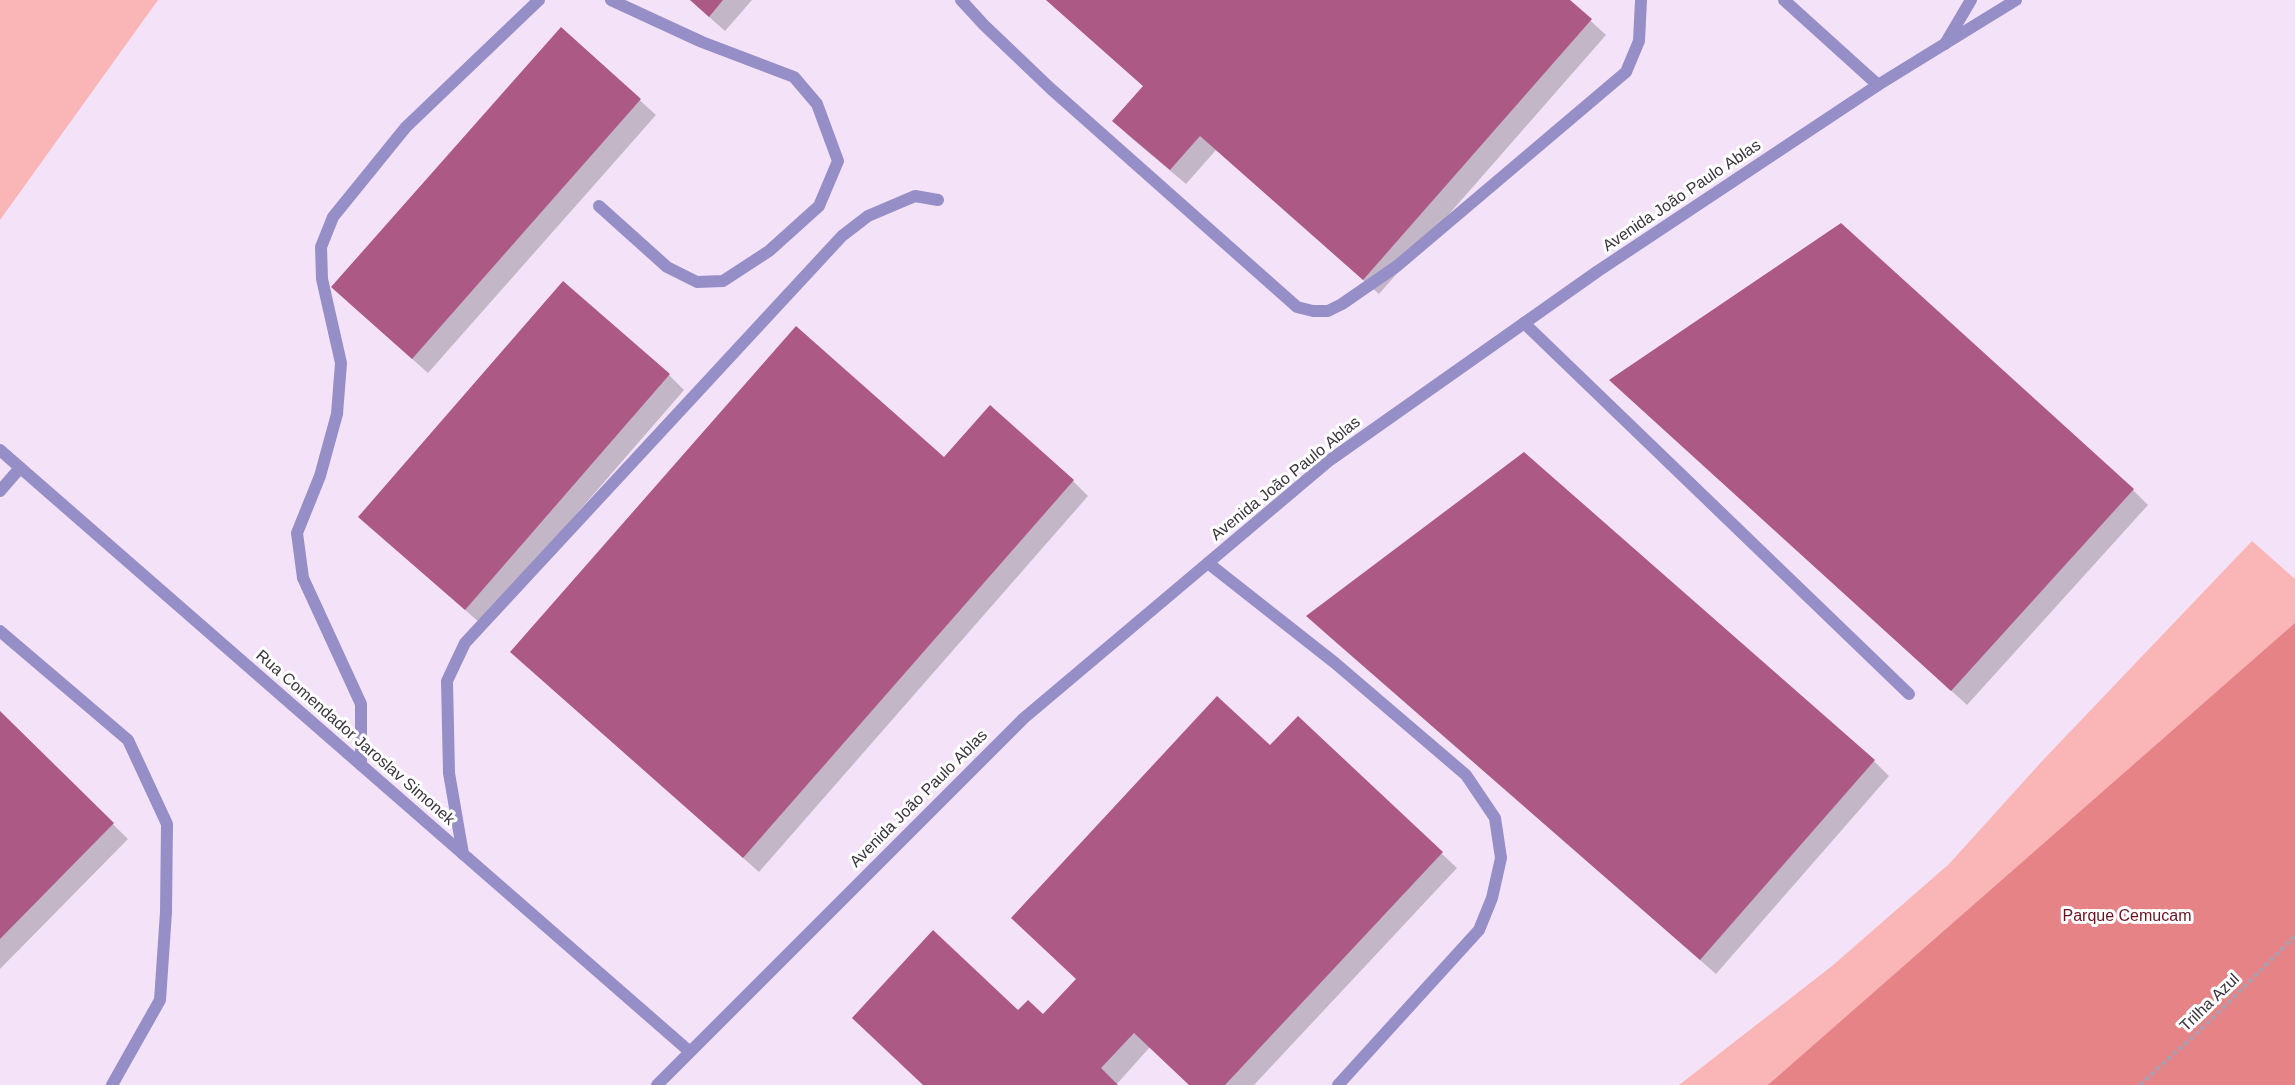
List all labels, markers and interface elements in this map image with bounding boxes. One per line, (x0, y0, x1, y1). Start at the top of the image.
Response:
street label: Avenida João Paulo Ablas (1599, 136, 1765, 256)
street label: Avenida João Paulo Ablas (1207, 413, 1365, 545)
street label: Rua Comendador Jaroslav Simonek (252, 646, 458, 830)
street label: Avenida João Paulo Ablas (846, 726, 992, 872)
park label: Parque Cemucam (2063, 907, 2191, 927)
street label: Trilha Azul (2176, 970, 2244, 1036)

